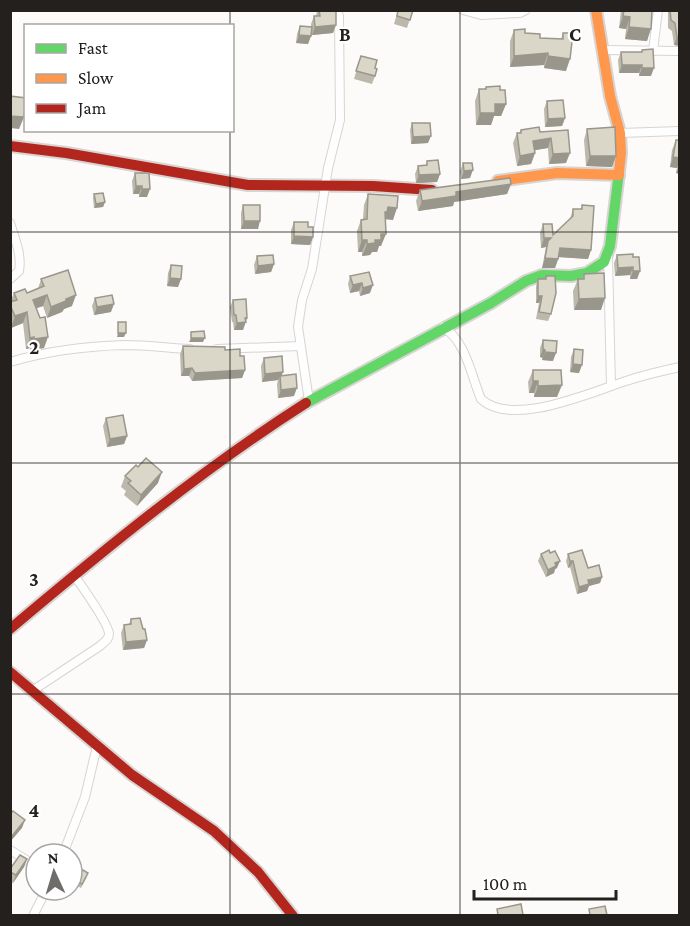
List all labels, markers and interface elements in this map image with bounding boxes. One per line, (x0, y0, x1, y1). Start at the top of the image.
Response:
text: B (339, 23, 351, 45)
text: C (569, 23, 581, 45)
legend (24, 24, 234, 132)
text: Fast (78, 38, 109, 58)
text: Slow (78, 68, 114, 88)
text: Jam (76, 98, 107, 118)
text: 2 (29, 336, 39, 358)
text: 3 (29, 568, 39, 590)
text: 4 (29, 799, 40, 821)
north arrow (24, 842, 84, 902)
text: N (47, 849, 59, 866)
scale bar (474, 863, 616, 901)
text: 100 m (483, 874, 528, 894)

